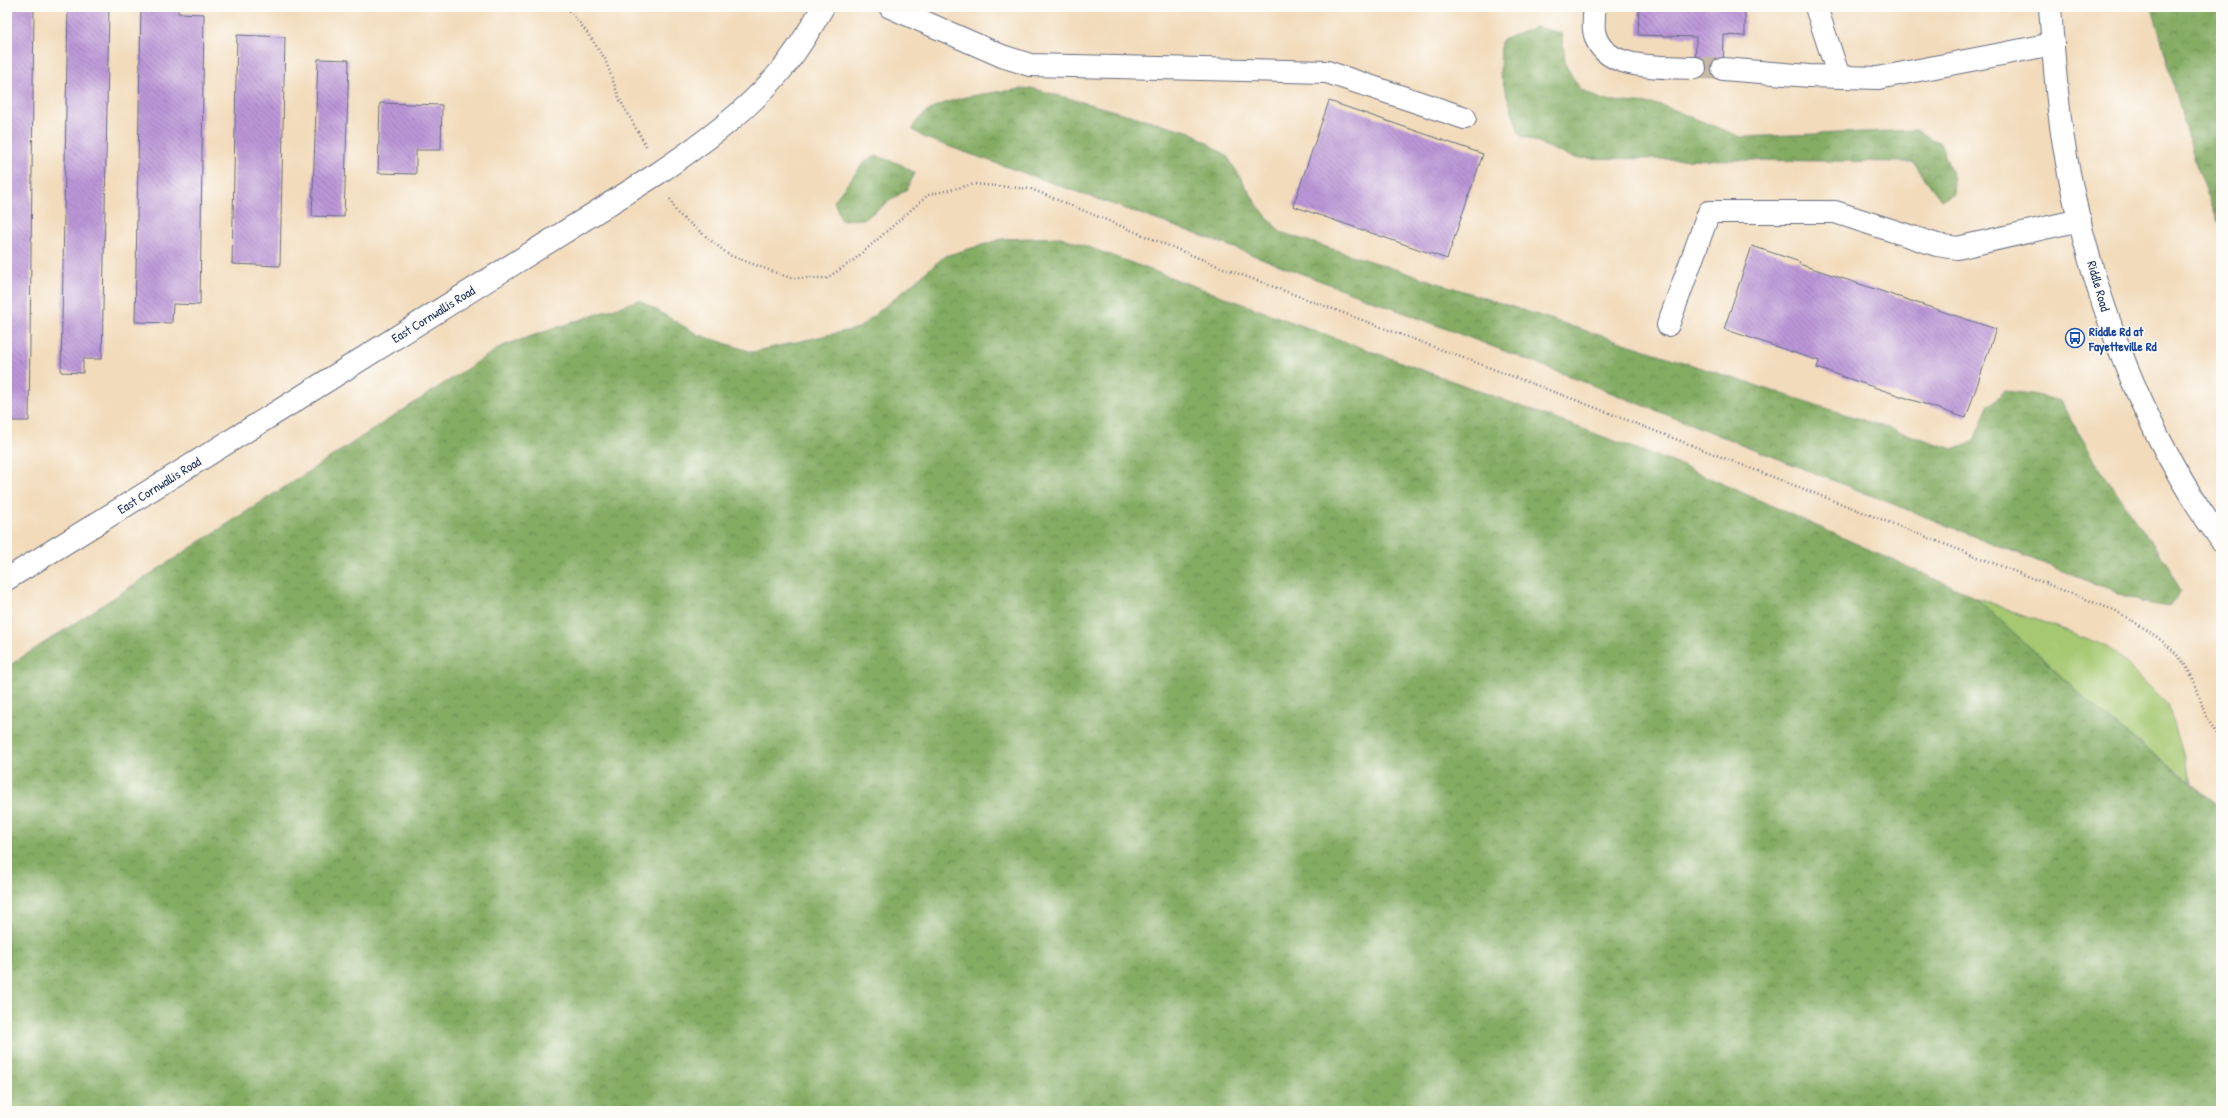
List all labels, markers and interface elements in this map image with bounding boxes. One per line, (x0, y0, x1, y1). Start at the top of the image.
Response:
street label: Riddle Road (2083, 259, 2115, 313)
street label: East Cornwallis Road (388, 281, 478, 347)
place label: Riddle Rd at Fayetteville Rd (2088, 322, 2158, 356)
bus stop icon: Riddle Rd at Fayetteville Rd (2064, 327, 2086, 349)
street label: East Cornwallis Road (114, 452, 204, 518)

